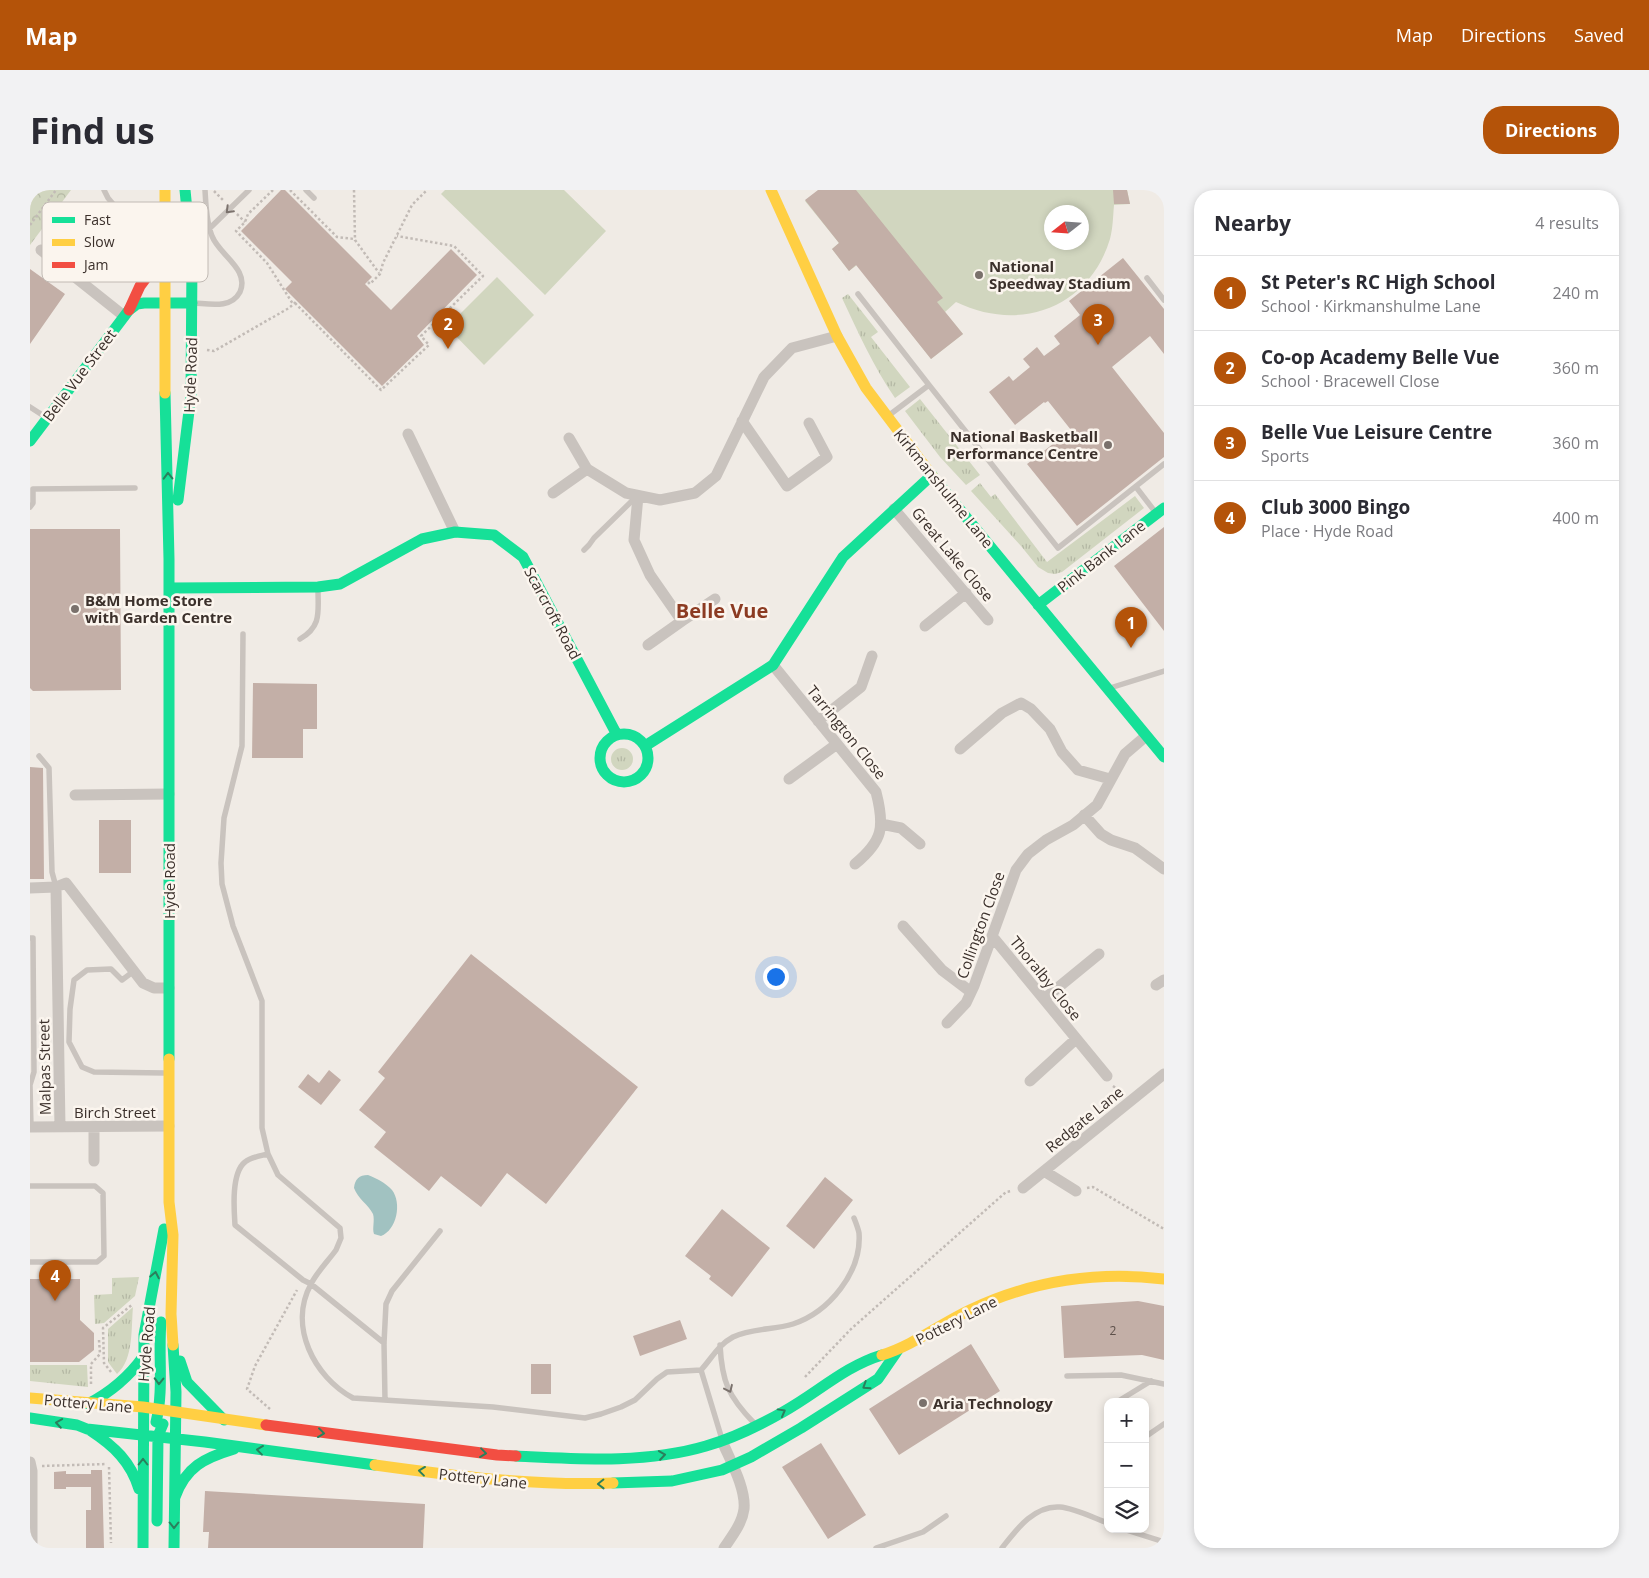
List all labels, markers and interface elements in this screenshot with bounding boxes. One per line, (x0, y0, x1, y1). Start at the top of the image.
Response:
text: Map (25, 19, 77, 52)
text: Map (1396, 23, 1433, 47)
text: Directions (1461, 23, 1546, 47)
text: Saved (1574, 23, 1624, 47)
button: Directions (1483, 106, 1619, 154)
text: Find us (30, 107, 155, 154)
legend (42, 202, 208, 282)
one-way arrow (226, 204, 235, 213)
north arrow (1044, 205, 1089, 250)
text: Nearby (1214, 209, 1291, 237)
text: Fast (84, 210, 111, 229)
text: 4 results (1535, 212, 1599, 234)
text: Slow (84, 232, 115, 251)
text: Jam (82, 255, 109, 274)
place label: National Speedway Stadium (989, 256, 1131, 293)
marker: National Speedway Stadium (973, 269, 985, 281)
text: St Peter's RC High School (1261, 269, 1495, 295)
text: 1 (1225, 282, 1235, 304)
text: 240 m (1553, 282, 1599, 304)
text: School · Kirkmanshulme Lane (1261, 295, 1481, 317)
pin: 3 (1082, 304, 1114, 345)
pin: 2 (432, 308, 464, 349)
street label: Belle Vue Street (38, 325, 120, 425)
street label: Hyde Road (179, 337, 201, 413)
text: Co-op Academy Belle Vue (1261, 344, 1500, 370)
text: 2 (1225, 357, 1235, 379)
text: 360 m (1553, 357, 1599, 379)
text: School · Bracewell Close (1261, 370, 1439, 392)
text: Belle Vue Leisure Centre (1261, 419, 1492, 445)
street label: Kirkmanshulme Lane (890, 424, 998, 552)
place label: National Basketball Performance Centre (946, 426, 1098, 463)
text: 3 (1225, 432, 1235, 454)
text: 360 m (1553, 432, 1599, 454)
marker: National Basketball Performance Centre (1102, 439, 1114, 451)
text: Sports (1261, 445, 1309, 467)
one-way arrow (162, 471, 173, 479)
text: Club 3000 Bingo (1261, 494, 1410, 520)
street label: Great Lake Close (908, 503, 998, 605)
text: 4 (1225, 507, 1235, 529)
text: 400 m (1553, 507, 1599, 529)
street label: Pink Bank Lane (1053, 515, 1149, 597)
text: Place · Hyde Road (1261, 520, 1394, 542)
street label: Scarcroft Road (520, 563, 586, 663)
place label: B&M Home Store with Garden Centre (85, 590, 232, 627)
district label: Belle Vue (676, 597, 768, 624)
marker: B&M Home Store with Garden Centre (69, 603, 81, 615)
pin: 1 (1115, 607, 1147, 648)
street label: Tarrington Close (803, 681, 891, 783)
street label: Hyde Road (159, 843, 179, 919)
street label: Collington Close (951, 869, 1009, 981)
street label: Thoralby Close (1006, 932, 1086, 1024)
your location (763, 964, 789, 990)
street label: Malpas Street (33, 1019, 55, 1115)
street label: Redgate Lane (1041, 1081, 1127, 1157)
street label: Birch Street (74, 1102, 156, 1122)
pin: 4 (39, 1260, 71, 1301)
one-way arrow (149, 1270, 159, 1279)
street label: Pottery Lane (912, 1291, 1000, 1349)
street label: Hyde Road (133, 1305, 159, 1383)
house number: 2 (1110, 1322, 1117, 1339)
one-way arrow (154, 1378, 164, 1385)
one-way arrow (863, 1380, 872, 1389)
one-way arrow (723, 1384, 733, 1393)
street label: Pottery Lane (43, 1389, 133, 1417)
place label: Aria Technology (933, 1393, 1053, 1413)
marker: Aria Technology (917, 1397, 929, 1409)
map controls (1104, 1398, 1149, 1533)
button: + (1104, 1398, 1149, 1443)
one-way arrow (776, 1409, 785, 1419)
one-way arrow (54, 1418, 63, 1428)
one-way arrow (318, 1427, 326, 1438)
button: − (1104, 1443, 1149, 1488)
one-way arrow (256, 1445, 264, 1456)
one-way arrow (479, 1447, 487, 1458)
one-way arrow (659, 1450, 667, 1461)
one-way arrow (138, 1458, 148, 1466)
street label: Pottery Lane (438, 1463, 528, 1493)
one-way arrow (417, 1466, 425, 1477)
one-way arrow (597, 1479, 604, 1489)
button: layers (1104, 1488, 1149, 1533)
one-way arrow (169, 1521, 179, 1529)

